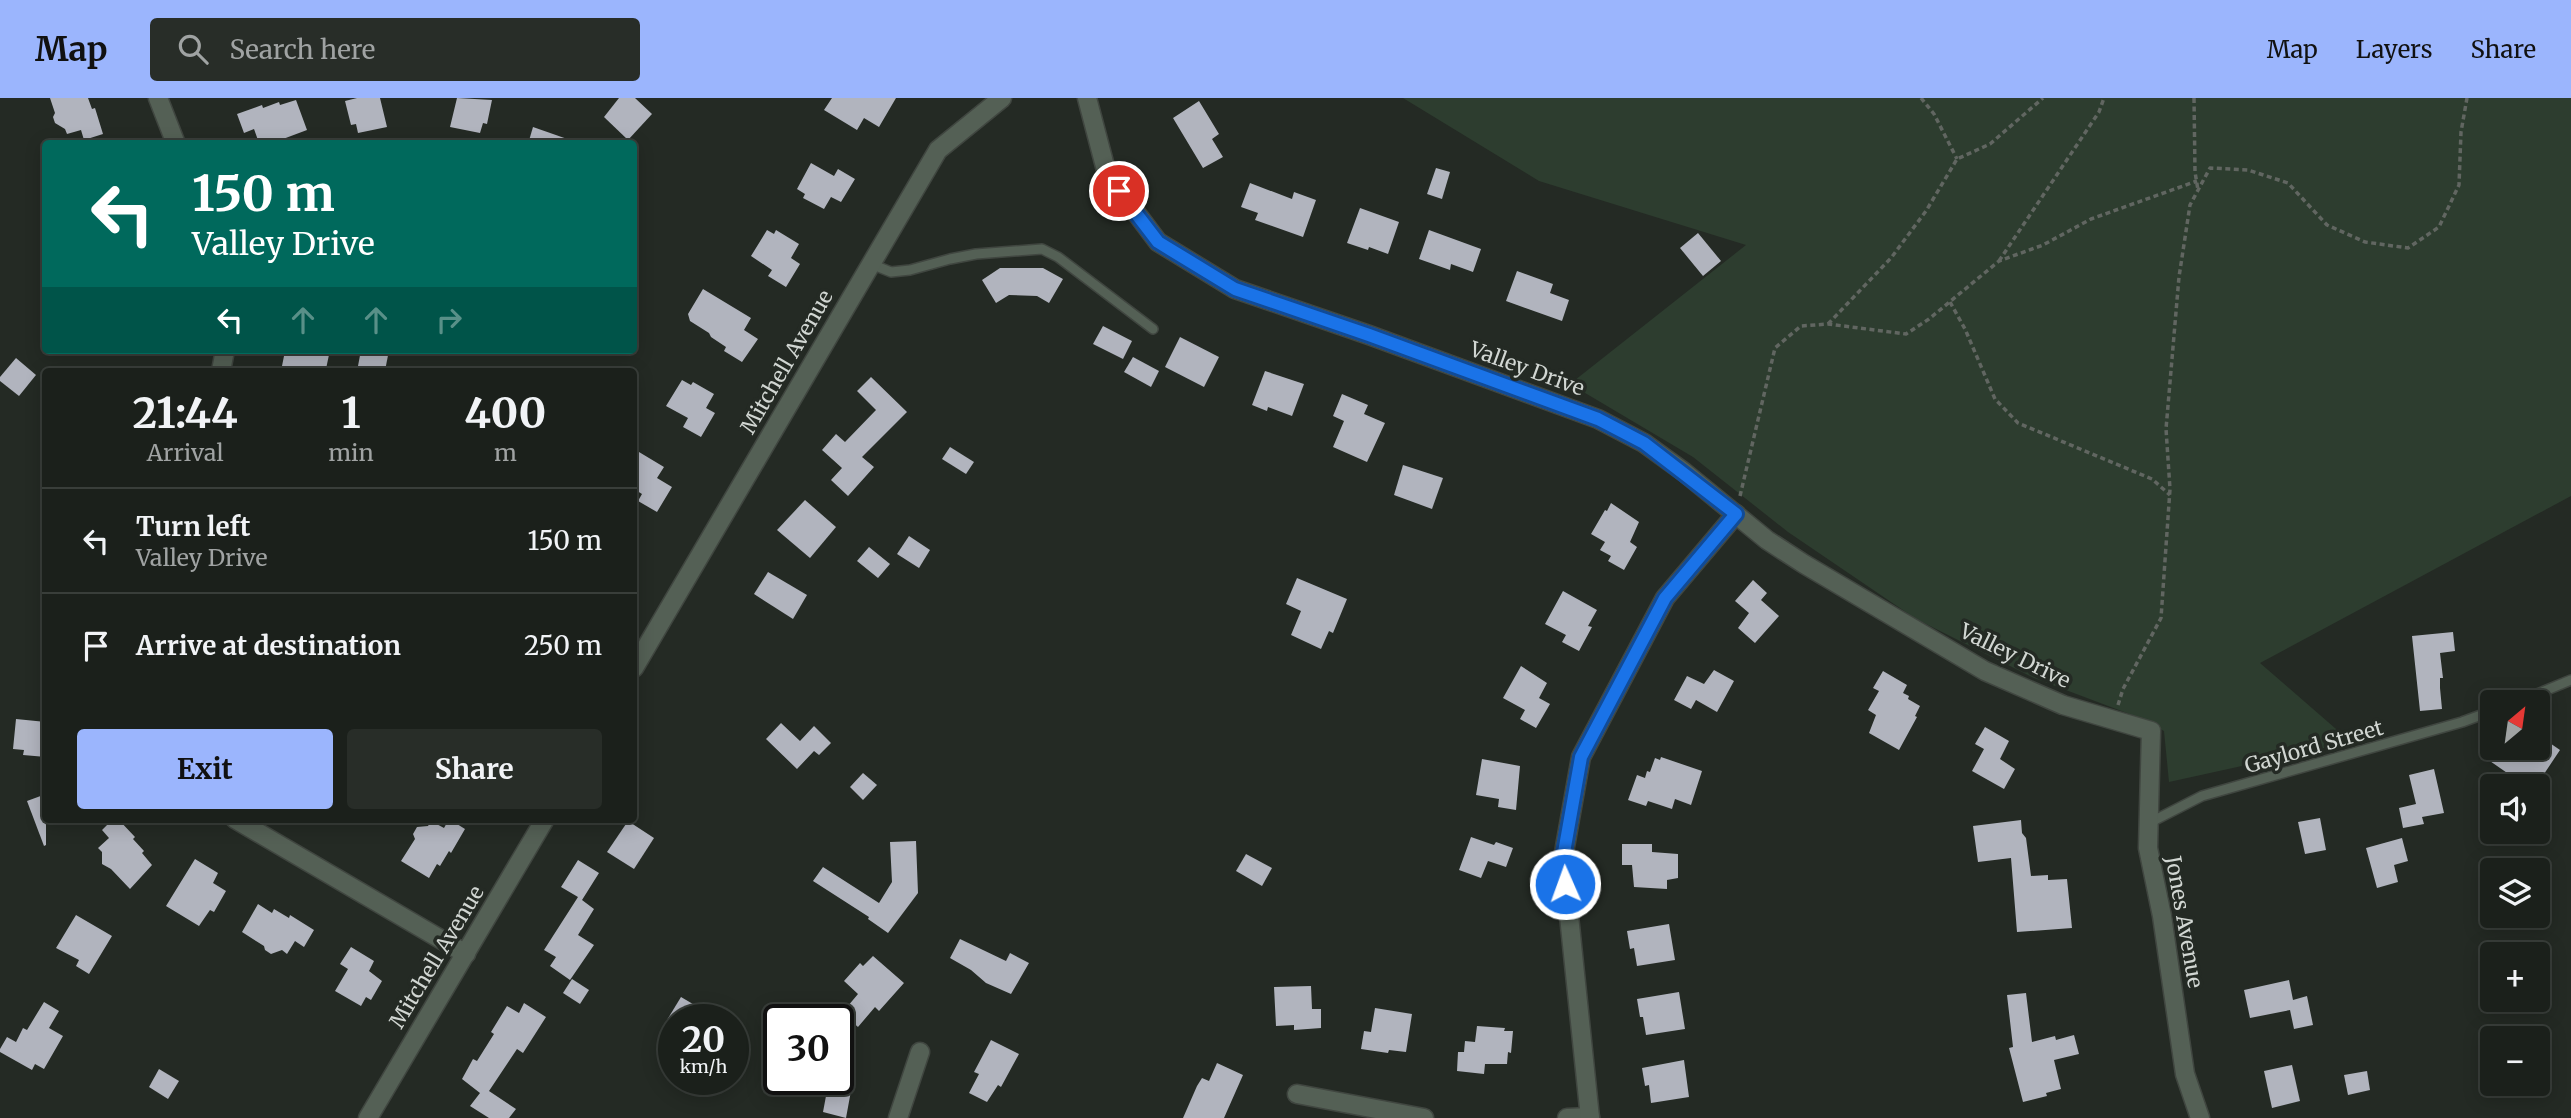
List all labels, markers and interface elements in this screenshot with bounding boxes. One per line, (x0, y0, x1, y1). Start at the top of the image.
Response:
search box (150, 18, 640, 81)
text: Map (35, 29, 108, 70)
icon: search (174, 30, 212, 68)
text: Search here (230, 33, 375, 66)
text: Map (2267, 34, 2318, 65)
text: Layers (2356, 34, 2432, 65)
text: Share (2470, 34, 2536, 65)
pin (1089, 161, 1149, 221)
text: 150 m (192, 163, 335, 224)
icon: left (77, 168, 168, 259)
icon: arrive (1100, 172, 1138, 210)
text: Valley Drive (192, 224, 375, 264)
street label: Mitchell Avenue (734, 285, 839, 439)
icon: left (211, 301, 249, 339)
icon: ahead (284, 301, 322, 339)
icon: ahead (357, 301, 395, 339)
icon: right (430, 301, 468, 339)
street label: Valley Drive (1465, 335, 1588, 402)
text: 21:44 (133, 387, 238, 439)
text: 1 (341, 387, 361, 439)
text: 400 (464, 387, 546, 439)
text: Arrival (147, 438, 224, 467)
text: min (328, 438, 374, 467)
text: m (494, 438, 517, 467)
text: Turn left (136, 510, 250, 543)
icon: left (77, 522, 115, 560)
text: 150 m (528, 524, 602, 557)
text: Valley Drive (136, 543, 267, 572)
street label: Valley Drive (1954, 617, 2075, 694)
icon: arrive (77, 627, 115, 665)
text: Arrive at destination (136, 629, 401, 662)
text: 250 m (524, 629, 602, 662)
north arrow (2480, 690, 2550, 760)
map controls (2480, 690, 2550, 1096)
street label: Gaylord Street (2241, 714, 2386, 779)
button: Exit (77, 729, 333, 809)
button: Share (347, 729, 602, 809)
button: sound (2480, 774, 2550, 844)
position arrow (1528, 847, 1602, 921)
street label: Jones Avenue (2159, 853, 2209, 990)
button: layers (2480, 858, 2550, 928)
street label: Mitchell Avenue (383, 880, 490, 1033)
button: + (2480, 942, 2550, 1012)
speed limit sign: 30 (763, 1004, 854, 1095)
text: 20 (682, 1018, 725, 1062)
button: − (2480, 1026, 2550, 1096)
text: km/h (680, 1055, 727, 1078)

